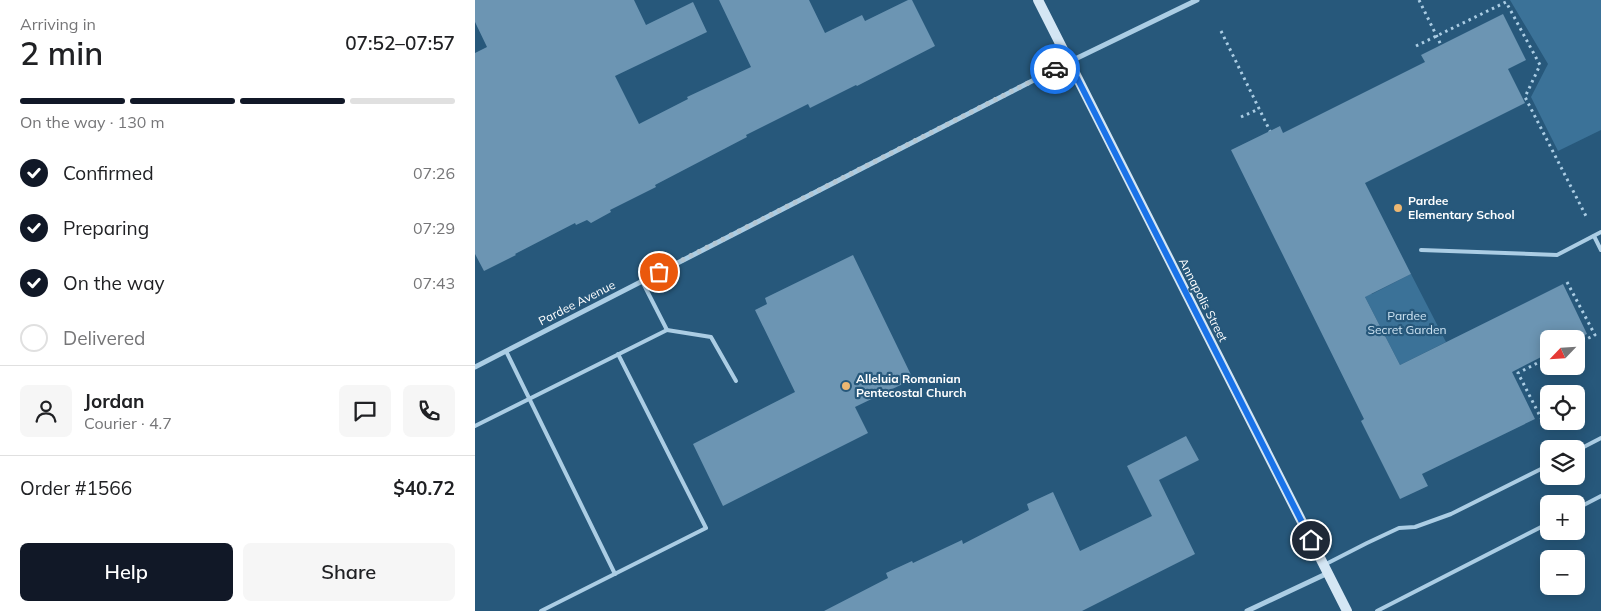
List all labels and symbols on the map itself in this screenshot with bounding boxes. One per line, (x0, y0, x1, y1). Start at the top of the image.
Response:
courier (1030, 44, 1080, 94)
place label: Pardee Elementary School (1408, 193, 1515, 222)
marker: Pardee Elementary School (1392, 202, 1404, 214)
pin (638, 251, 680, 293)
street label: Annapolis Street (1176, 255, 1231, 344)
street label: Pardee Avenue (536, 277, 618, 328)
park label: Pardee Secret Garden (1367, 308, 1447, 337)
north arrow (1540, 330, 1585, 375)
place label: Alleluia Romanian Pentecostal Church (856, 371, 966, 400)
marker: Alleluia Romanian Pentecostal Church (840, 380, 852, 392)
pin (1290, 519, 1332, 561)

